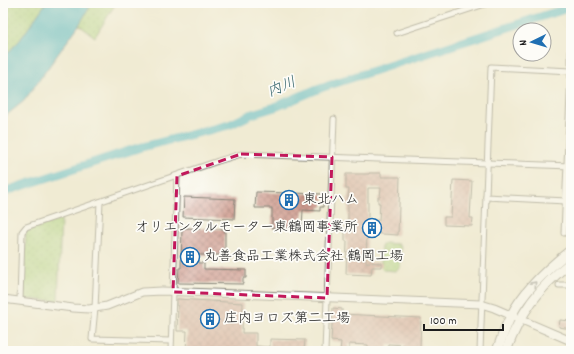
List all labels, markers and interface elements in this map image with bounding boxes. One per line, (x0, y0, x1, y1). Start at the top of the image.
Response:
north arrow (512, 22, 552, 62)
text: N (516, 39, 532, 46)
water label: 内川 (264, 72, 300, 104)
building icon: 東北ハム (278, 189, 300, 211)
place label: 東北ハム (303, 190, 359, 210)
building icon: オリエンタルモーター東鶴岡事業所 (361, 217, 383, 239)
place label: オリエンタルモーター東鶴岡事業所 (135, 218, 358, 238)
building icon: 丸善食品工業株式会社 鶴岡工場 (179, 246, 201, 268)
place label: 丸善食品工業株式会社 鶴岡工場 (204, 247, 403, 267)
one-way arrow (529, 281, 537, 289)
scale bar (424, 306, 503, 332)
building icon: 庄内ヨロズ第二工場 (199, 308, 221, 330)
place label: 庄内ヨロズ第二工場 (224, 309, 350, 329)
text: 100 m (430, 313, 457, 330)

